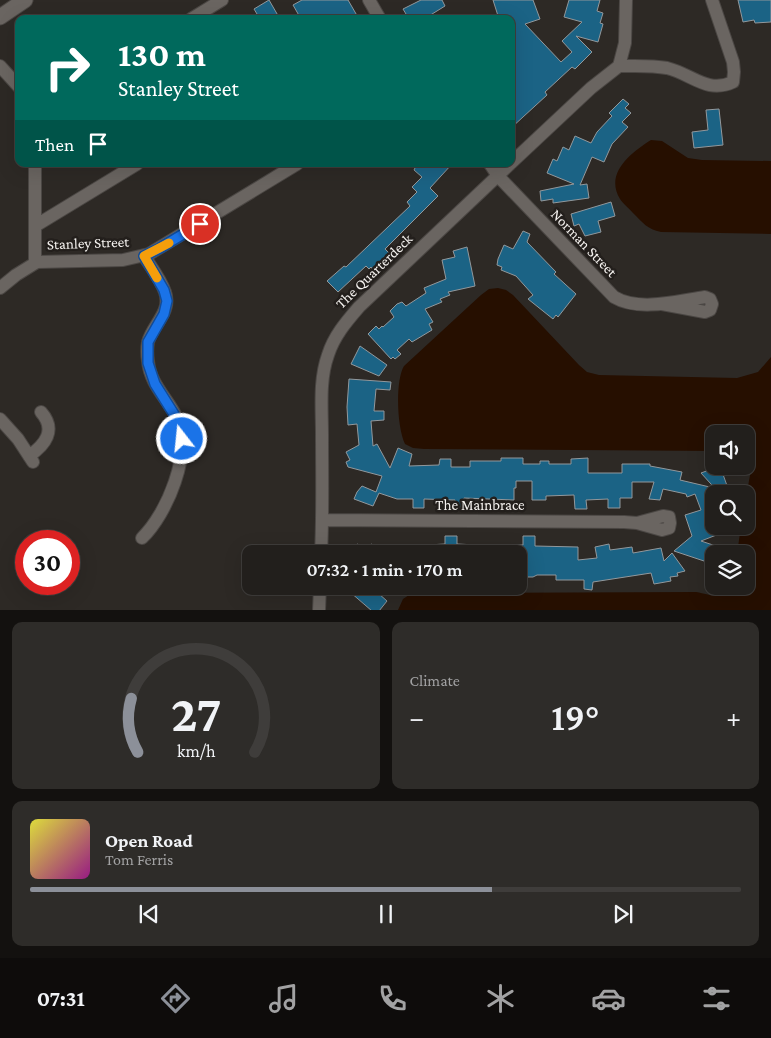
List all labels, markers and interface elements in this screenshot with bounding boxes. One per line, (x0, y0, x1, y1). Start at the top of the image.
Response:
icon: right (35, 35, 100, 100)
text: 130 m (118, 35, 206, 74)
text: Stanley Street (118, 76, 239, 101)
icon: arrive (84, 130, 112, 158)
text: Then (35, 134, 74, 155)
pin (179, 203, 221, 245)
street label: Norman Street (548, 206, 621, 281)
icon: arrive (186, 210, 214, 238)
street label: The Quarterdeck (332, 230, 416, 312)
street label: Stanley Street (47, 234, 130, 253)
position arrow (155, 412, 207, 464)
map controls (705, 425, 755, 595)
button: sound (705, 425, 755, 475)
button: search (705, 485, 755, 535)
street label: The Mainbrace (435, 497, 525, 513)
speed limit sign: 30 (15, 530, 80, 595)
button: layers (705, 545, 755, 595)
text: 07:32 · 1 min · 170 m (306, 559, 463, 580)
text: Climate (410, 672, 460, 689)
text: 27 (171, 684, 221, 742)
text: 19° (551, 696, 599, 738)
text: − (410, 702, 424, 733)
text: + (726, 702, 741, 733)
text: km/h (176, 741, 215, 761)
text: Open Road (105, 830, 193, 851)
text: Tom Ferris (105, 851, 173, 868)
icon: previous (135, 900, 163, 928)
icon: pause (372, 900, 400, 928)
icon: next (609, 900, 637, 928)
icon: directions (158, 981, 193, 1016)
icon: music (266, 981, 301, 1016)
icon: phone (375, 981, 410, 1016)
icon: climate (483, 981, 518, 1016)
icon: car (591, 981, 626, 1016)
icon: filters (699, 981, 734, 1016)
text: 07:31 (37, 986, 85, 1011)

